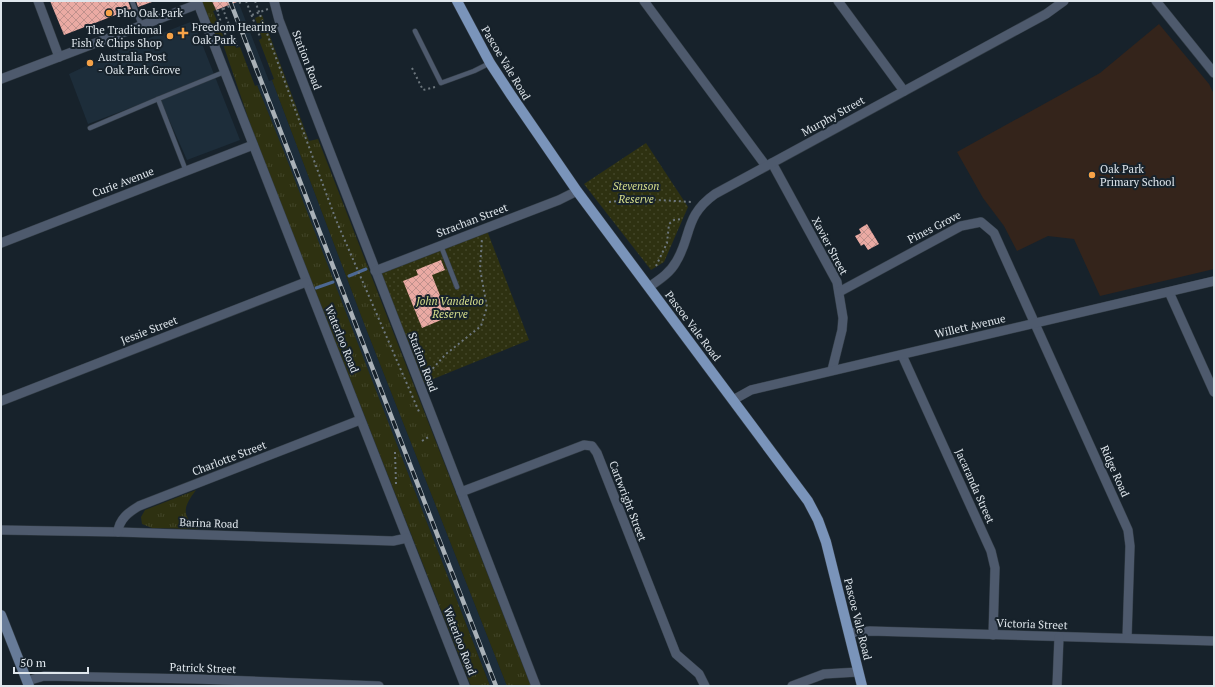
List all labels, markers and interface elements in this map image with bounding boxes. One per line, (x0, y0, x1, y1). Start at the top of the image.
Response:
place label: Pho Oak Park (117, 6, 183, 20)
marker: Pho Oak Park (104, 8, 114, 18)
place label: Freedom Hearing Oak Park (192, 20, 277, 47)
place label: The Traditional Fish & Chips Shop (71, 23, 162, 50)
street label: Pascoe Vale Road (478, 23, 534, 103)
marker: Freedom Hearing Oak Park (177, 27, 189, 39)
street label: Station Road (289, 28, 325, 92)
marker: The Traditional Fish & Chips Shop (165, 31, 175, 41)
place label: Australia Post - Oak Park Grove (98, 50, 181, 77)
marker: Australia Post - Oak Park Grove (85, 58, 95, 68)
street label: Murphy Street (799, 93, 867, 139)
place label: Oak Park Primary School (1100, 162, 1175, 189)
street label: Curie Avenue (90, 164, 156, 200)
marker: Oak Park Primary School (1087, 170, 1097, 180)
park label: Stevenson Reserve (613, 179, 659, 206)
street label: Strachan Street (434, 200, 510, 240)
street label: Pines Grove (905, 207, 963, 246)
street label: Xavier Street (809, 215, 851, 277)
street label: Pascoe Vale Road (662, 288, 724, 364)
park label: John Vandeloo Reserve (415, 294, 484, 321)
street label: Waterloo Road (322, 303, 362, 375)
street label: Willett Avenue (933, 311, 1007, 341)
street label: Jessie Street (119, 313, 179, 347)
street label: Station Road (405, 330, 441, 394)
street label: Charlotte Street (190, 437, 268, 479)
street label: Ridge Road (1097, 443, 1133, 499)
street label: Jacaranda Street (952, 447, 998, 525)
street label: Cartwright Street (606, 459, 650, 543)
street label: Barina Road (179, 515, 239, 531)
street label: Pascoe Vale Road (841, 577, 875, 661)
street label: Waterloo Road (441, 605, 479, 677)
street label: Victoria Street (996, 616, 1068, 632)
scale bar (14, 649, 88, 675)
text: 50 m (20, 655, 47, 670)
street label: Patrick Street (170, 660, 236, 676)

